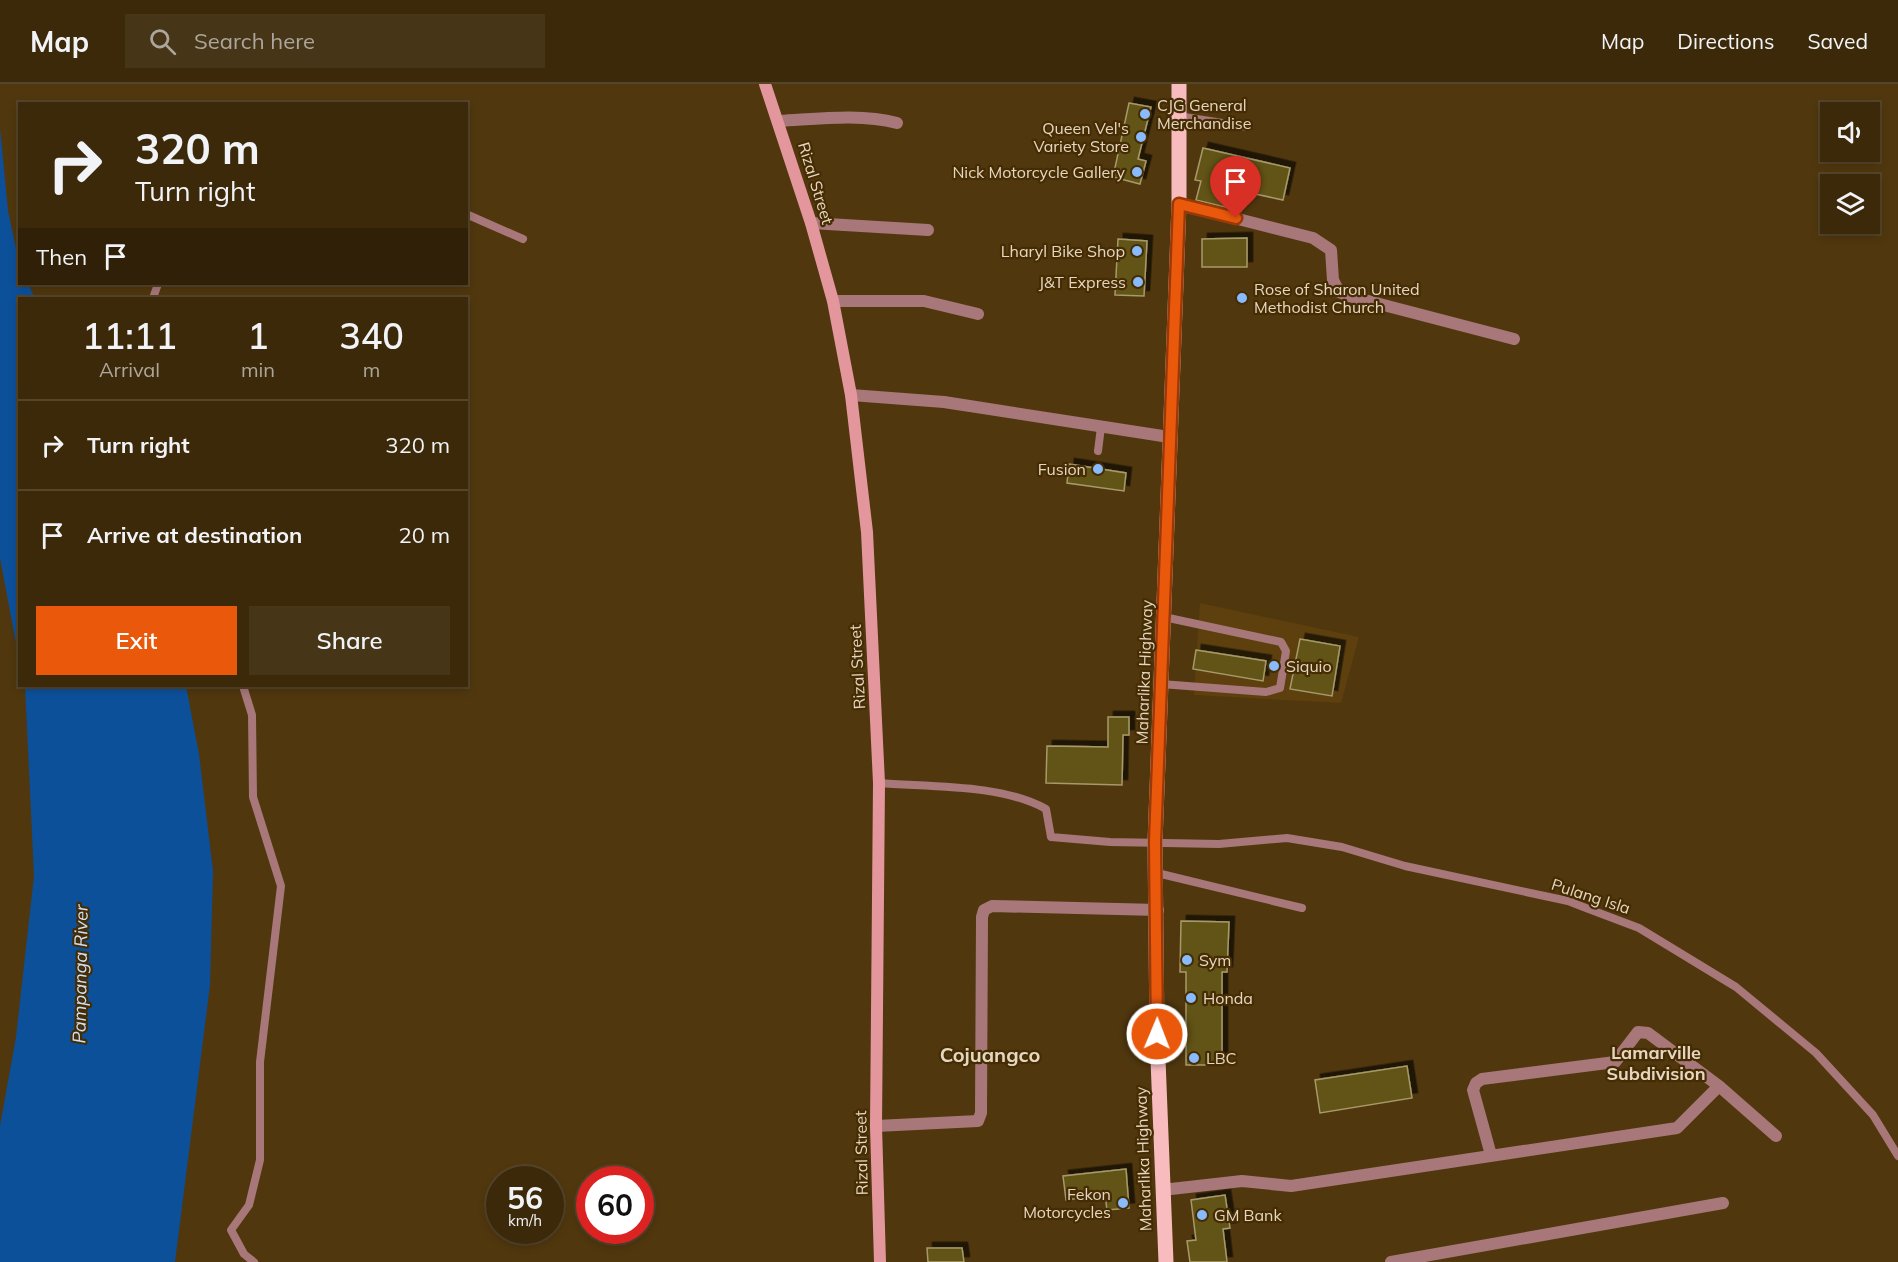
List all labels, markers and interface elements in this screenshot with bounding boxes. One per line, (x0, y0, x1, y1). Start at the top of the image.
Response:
search box (125, 14, 545, 68)
text: Map (30, 24, 89, 59)
icon: search (146, 25, 179, 58)
text: Search here (194, 27, 315, 55)
text: Map (1601, 28, 1644, 54)
text: Directions (1677, 28, 1774, 54)
text: Saved (1807, 28, 1868, 54)
place label: CJG General Merchandise (1157, 95, 1251, 133)
map controls (1820, 102, 1880, 234)
button: sound (1820, 102, 1880, 162)
marker: CJG General Merchandise (1138, 107, 1152, 121)
place label: Queen Vel's Variety Store (1033, 118, 1129, 156)
text: 320 m (135, 122, 260, 175)
icon: right (36, 126, 114, 204)
marker: Queen Vel's Variety Store (1134, 130, 1148, 144)
street label: Rizal Street (794, 139, 838, 227)
pin (1210, 156, 1261, 218)
place label: Nick Motorcycle Gallery (952, 162, 1126, 182)
marker: Nick Motorcycle Gallery (1130, 165, 1144, 179)
icon: arrive (1219, 165, 1252, 198)
text: Turn right (135, 174, 255, 208)
button: layers (1820, 174, 1880, 234)
icon: arrive (99, 240, 132, 273)
place label: Lharyl Bike Shop (1001, 241, 1125, 261)
text: Then (36, 243, 87, 271)
marker: Lharyl Bike Shop (1130, 244, 1144, 258)
place label: J&T Express (1039, 272, 1126, 292)
marker: J&T Express (1131, 275, 1145, 289)
place label: Rose of Sharon United Methodist Church (1254, 279, 1420, 317)
marker: Rose of Sharon United Methodist Church (1235, 291, 1249, 305)
text: 11:11 (82, 313, 177, 358)
text: 1 (247, 313, 269, 358)
text: 340 (339, 313, 404, 358)
text: Arrival (99, 357, 160, 382)
text: min (241, 357, 275, 382)
text: m (363, 357, 380, 382)
icon: right (36, 429, 69, 462)
text: Turn right (87, 431, 190, 459)
text: 320 m (385, 431, 450, 459)
place label: Fusion (1038, 459, 1086, 479)
marker: Fusion (1091, 462, 1105, 476)
icon: arrive (36, 519, 69, 552)
text: Arrive at destination (87, 521, 302, 549)
text: 20 m (399, 521, 450, 549)
street label: Maharlika Highway (1131, 599, 1157, 745)
button: Exit (36, 606, 237, 675)
button: Share (249, 606, 450, 675)
street label: Rizal Street (845, 624, 869, 710)
place label: Siquio (1286, 656, 1332, 676)
marker: Siquio (1267, 659, 1281, 673)
street label: Pulang Isla (1549, 874, 1633, 918)
water label: Pampanga River (67, 903, 93, 1044)
place label: Sym (1199, 950, 1231, 970)
marker: Sym (1180, 953, 1194, 967)
place label: Honda (1203, 988, 1253, 1008)
marker: Honda (1184, 991, 1198, 1005)
position arrow (1125, 1002, 1189, 1066)
district label: Lamarville Subdivision (1606, 1041, 1706, 1085)
district label: Cojuangco (940, 1042, 1040, 1067)
place label: LBC (1206, 1048, 1237, 1068)
marker: LBC (1187, 1051, 1201, 1065)
street label: Maharlika Highway (1130, 1086, 1156, 1232)
street label: Rizal Street (850, 1110, 872, 1196)
speed limit sign: 60 (576, 1166, 654, 1244)
text: 56 (507, 1179, 543, 1217)
place label: Fekon Motorcycles (1023, 1184, 1111, 1222)
marker: Fekon Motorcycles (1116, 1196, 1130, 1210)
place label: GM Bank (1214, 1205, 1282, 1225)
marker: GM Bank (1195, 1208, 1209, 1222)
text: km/h (508, 1211, 542, 1230)

